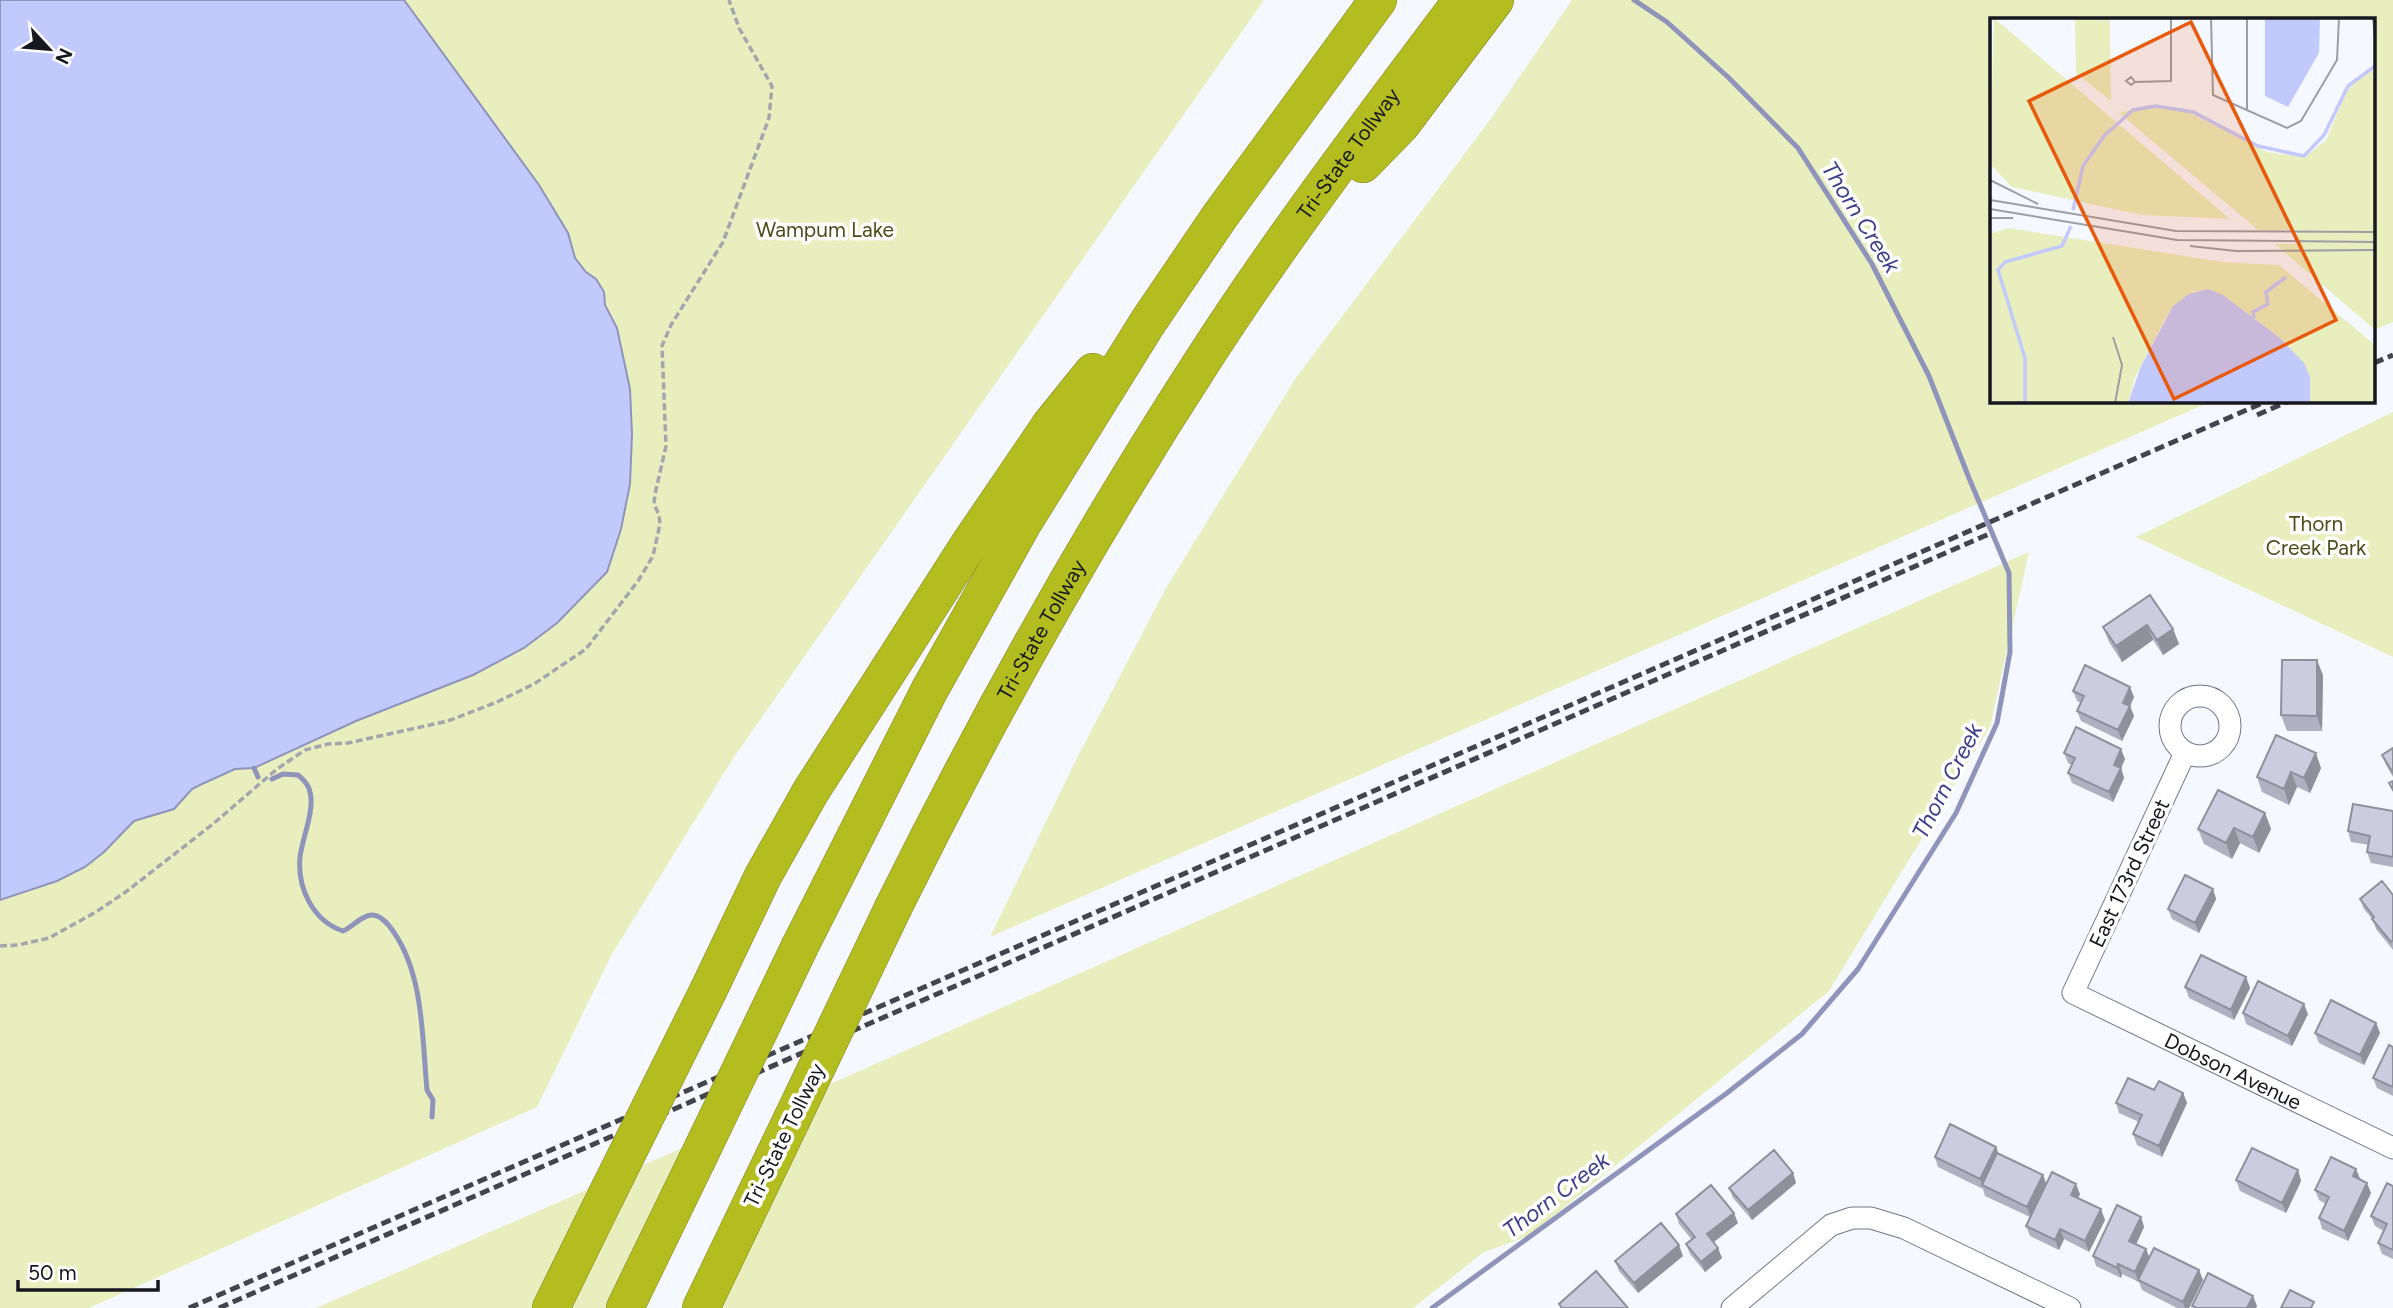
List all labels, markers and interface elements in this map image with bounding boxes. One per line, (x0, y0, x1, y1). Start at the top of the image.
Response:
north arrow (14, 14, 84, 84)
inset map (1990, 18, 2376, 402)
text: N (50, 45, 77, 68)
street label: Tri-State Tollway (1291, 83, 1404, 224)
water label: Thorn Creek (1816, 156, 1907, 279)
park label: Wampum Lake (756, 217, 894, 242)
park label: Thorn Creek Park (2266, 511, 2367, 560)
street label: Tri-State Tollway (991, 555, 1090, 704)
water label: Thorn Creek (1906, 718, 1988, 843)
street label: East 173rd Street (2084, 795, 2174, 951)
street label: Dobson Avenue (2161, 1027, 2306, 1114)
street label: Tri-State Tollway (738, 1059, 830, 1211)
water label: Thorn Creek (1497, 1145, 1615, 1244)
scale bar (18, 1248, 158, 1292)
text: 50 m (28, 1260, 77, 1285)

